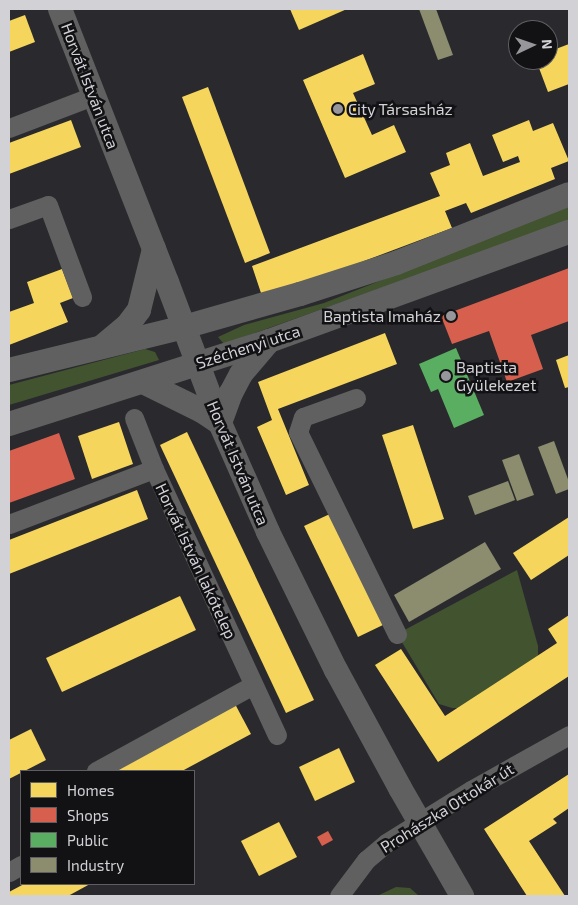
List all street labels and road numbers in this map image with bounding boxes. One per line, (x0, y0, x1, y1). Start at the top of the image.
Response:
street label: Horvát István utca (57, 20, 123, 152)
street label: Széchenyi utca (193, 321, 303, 373)
street label: Horvát István utca (203, 398, 273, 528)
street label: Horvát István lakótelep (152, 480, 240, 642)
street label: Prohászka Ottokár út (377, 759, 517, 857)

